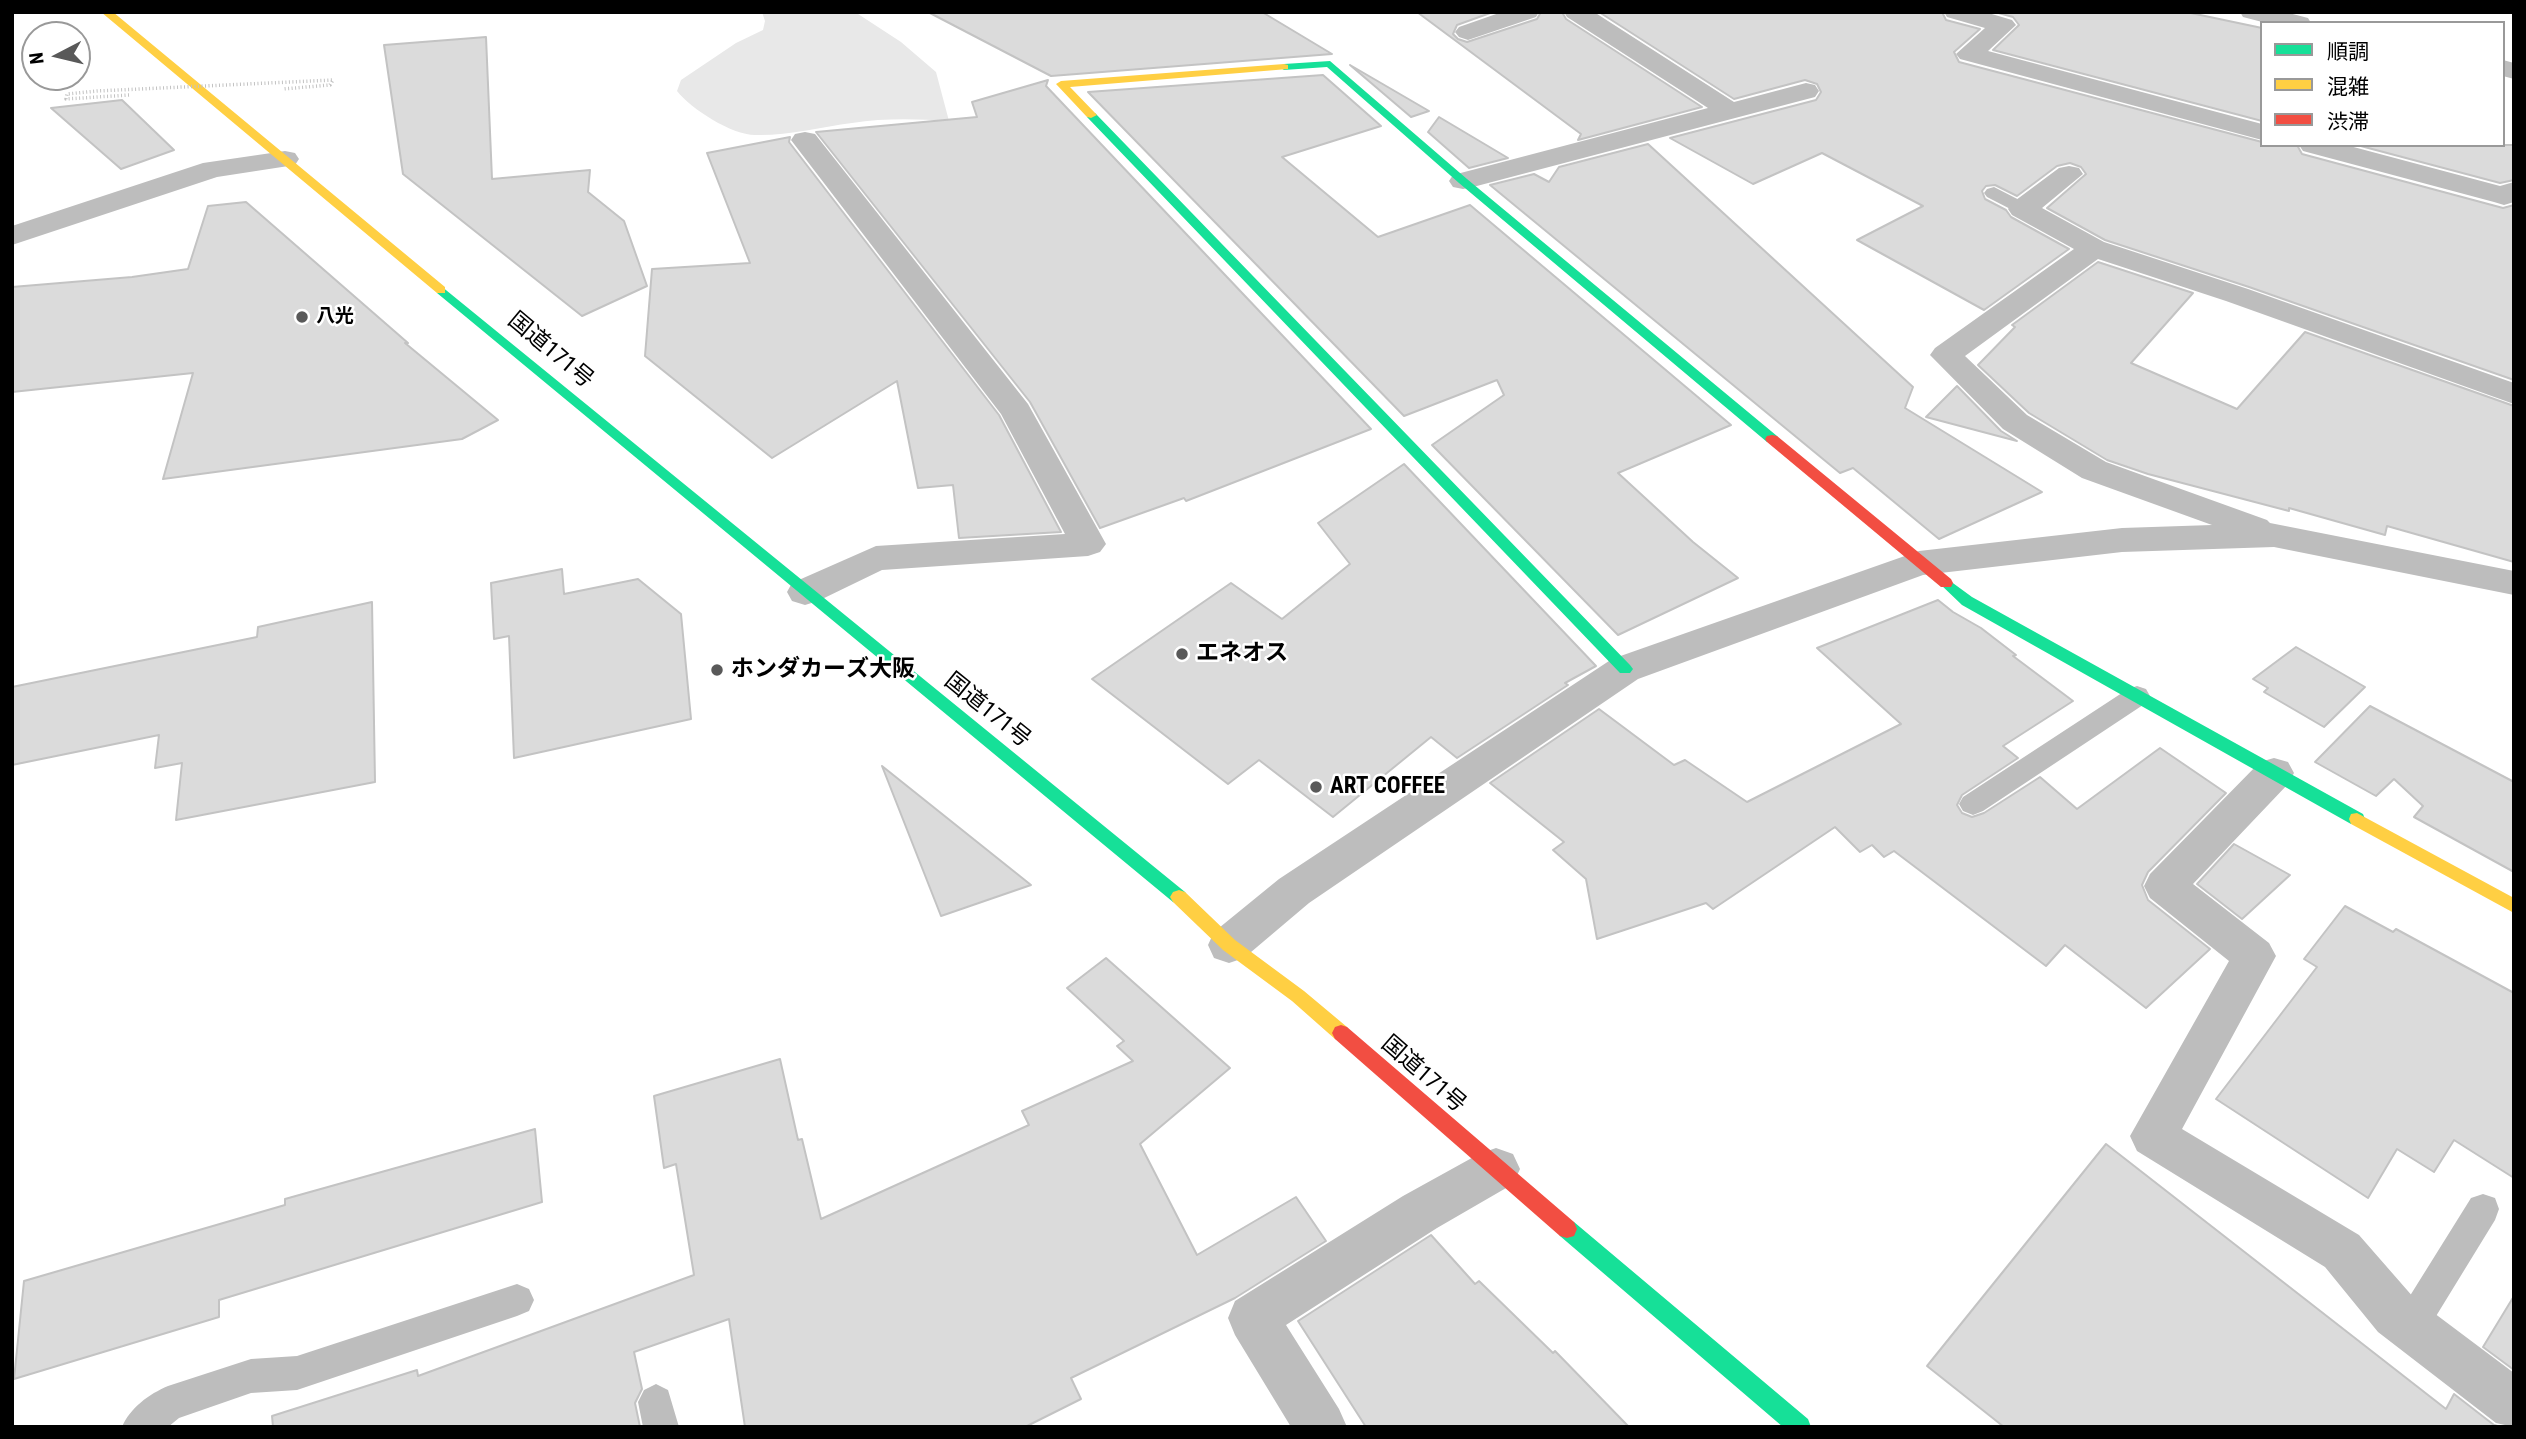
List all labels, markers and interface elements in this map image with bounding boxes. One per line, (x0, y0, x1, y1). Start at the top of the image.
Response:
north arrow (21, 21, 91, 91)
legend (2260, 21, 2505, 147)
text: 順調 (2327, 40, 2369, 64)
text: N (25, 51, 49, 66)
text: 混雑 (2327, 75, 2369, 99)
text: 渋滞 (2327, 110, 2369, 134)
place label: 八光 (316, 306, 354, 328)
street label: 国道171号 (502, 307, 598, 395)
marker: 八光 (294, 309, 310, 325)
place label: エネオス (1196, 640, 1288, 668)
marker: エネオス (1174, 646, 1190, 662)
place label: ホンダカーズ大阪 (731, 656, 915, 684)
marker: ホンダカーズ大阪 (709, 662, 725, 678)
street label: 国道171号 (938, 668, 1036, 754)
place label: ART COFFEE (1330, 773, 1445, 801)
marker: ART COFFEE (1308, 779, 1324, 795)
street label: 国道171号 (1375, 1031, 1471, 1119)

